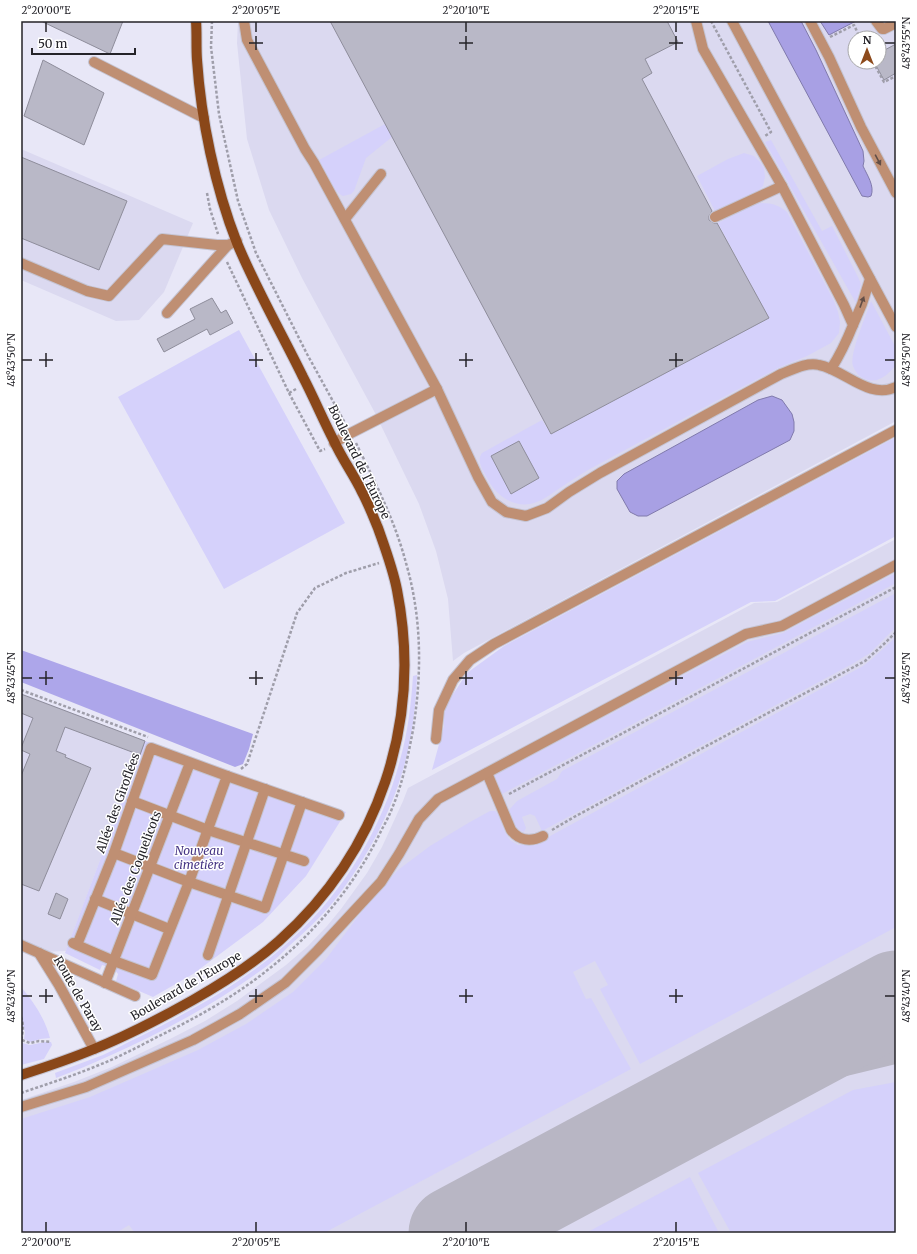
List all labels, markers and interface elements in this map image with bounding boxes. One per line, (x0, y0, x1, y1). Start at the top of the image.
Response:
text: 2°20'00"E (21, 4, 71, 17)
text: 2°20'05"E (232, 4, 281, 17)
text: 2°20'10"E (443, 4, 490, 17)
text: 2°20'15"E (653, 4, 700, 17)
text: 48°43'55"N (900, 17, 913, 69)
scale bar (32, 30, 135, 56)
north arrow (847, 30, 887, 70)
text: N (863, 33, 872, 47)
text: 50 m (38, 36, 67, 51)
one-way arrow (875, 154, 882, 166)
one-way arrow (860, 296, 866, 308)
text: 48°43'50"N (5, 333, 18, 387)
text: 48°43'50"N (900, 333, 913, 387)
street label: Boulevard de l'Europe (325, 402, 394, 521)
text: 48°43'45"N (5, 652, 18, 704)
text: 48°43'45"N (900, 652, 913, 704)
street label: Allée des Giroflées (92, 750, 143, 856)
street label: Allée des Coquelicots (106, 809, 164, 928)
park label: Nouveau cimetière (174, 843, 224, 872)
street label: Boulevard de l'Europe (128, 948, 244, 1023)
street label: Route de Paray (51, 953, 106, 1034)
text: 48°43'40"N (5, 969, 18, 1023)
text: 48°43'40"N (900, 969, 913, 1023)
text: 2°20'00"E (21, 1236, 71, 1249)
text: 2°20'05"E (232, 1236, 281, 1249)
text: 2°20'10"E (443, 1236, 490, 1249)
text: 2°20'15"E (653, 1236, 700, 1249)

